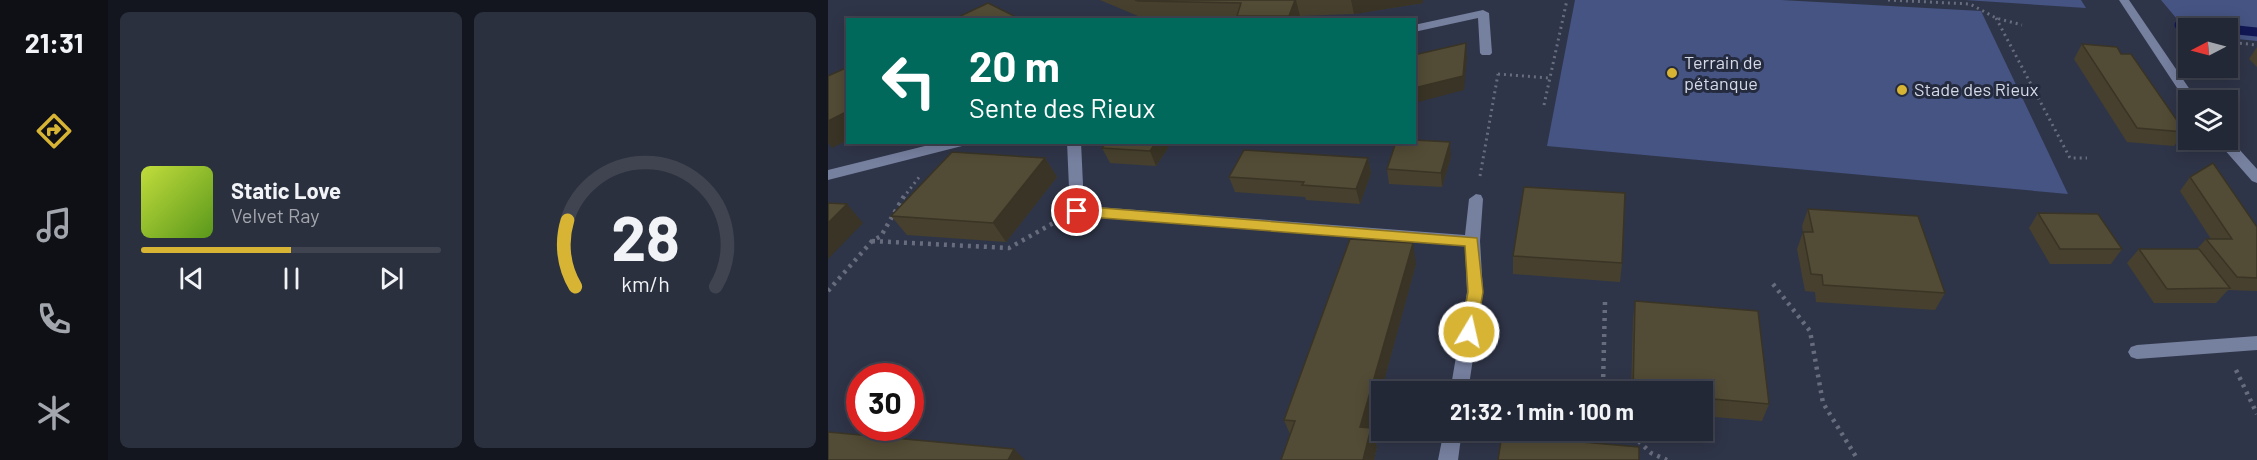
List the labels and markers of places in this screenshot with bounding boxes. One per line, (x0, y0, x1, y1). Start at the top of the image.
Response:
place label: Terrain de pétanque (1684, 51, 1762, 94)
marker: Terrain de pétanque (1665, 66, 1679, 80)
place label: Stade des Rieux (1914, 78, 2039, 100)
marker: Stade des Rieux (1895, 83, 1909, 97)
pin (1051, 185, 1102, 236)

